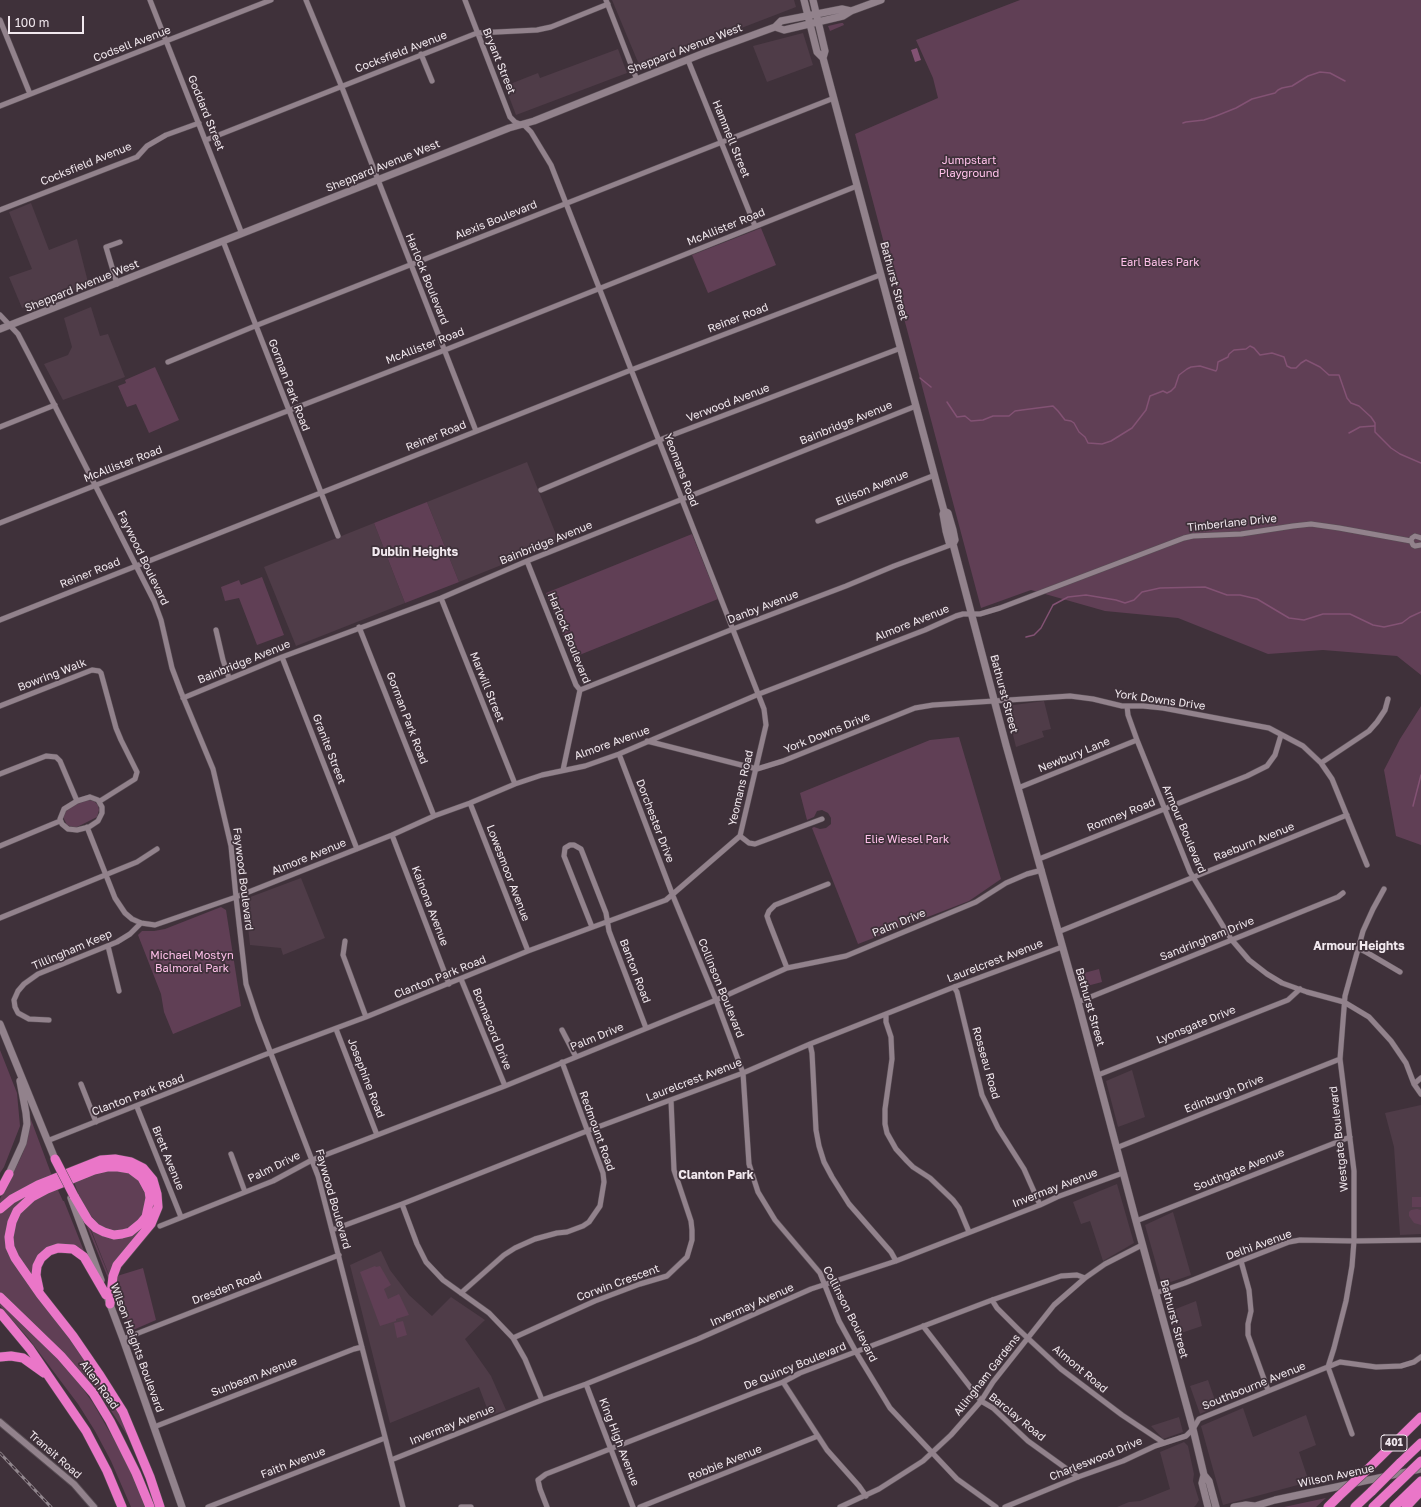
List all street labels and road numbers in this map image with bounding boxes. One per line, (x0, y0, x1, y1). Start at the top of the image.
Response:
street label: Sheppard Avenue West (626, 21, 744, 77)
street label: Codsell Avenue (92, 23, 172, 65)
street label: Bryant Street (480, 26, 518, 96)
street label: Cocksfield Avenue (353, 28, 449, 76)
street label: Goddard Street (185, 73, 227, 153)
street label: Hammell Street (709, 98, 753, 180)
street label: Sheppard Avenue West (324, 137, 442, 195)
street label: Cocksfield Avenue (38, 140, 134, 188)
street label: Alexis Boulevard (453, 197, 539, 243)
street label: McAllister Road (685, 205, 767, 249)
street label: Harlock Boulevard (403, 232, 451, 326)
street label: Bathurst Street (877, 240, 911, 322)
street label: Sheppard Avenue West (23, 257, 141, 315)
street label: Reiner Road (706, 300, 770, 336)
street label: McAllister Road (384, 325, 466, 367)
street label: Gorman Park Road (265, 337, 313, 433)
street label: Verwood Avenue (685, 381, 771, 425)
street label: Bainbridge Avenue (798, 398, 894, 448)
street label: Reiner Road (404, 418, 468, 454)
street label: Yeomans Road (661, 432, 701, 508)
street label: McAllister Road (82, 443, 164, 485)
street label: Ellison Avenue (834, 467, 910, 509)
street label: Faywood Boulevard (114, 509, 172, 607)
street label: Timberlane Drive (1187, 512, 1277, 534)
street label: Bainbridge Avenue (498, 518, 594, 568)
street label: Reiner Road (58, 555, 122, 591)
street label: Danby Avenue (726, 587, 800, 627)
street label: Harlock Boulevard (545, 591, 593, 685)
street label: Almore Avenue (873, 602, 951, 644)
street label: Bainbridge Avenue (196, 637, 292, 687)
street label: Marwill Street (467, 650, 507, 724)
street label: Bathurst Street (987, 653, 1021, 735)
street label: Bowring Walk (16, 656, 88, 694)
street label: Gorman Park Road (383, 670, 431, 766)
street label: York Downs Drive (1114, 687, 1206, 713)
street label: York Downs Drive (782, 710, 872, 756)
street label: Granite Street (310, 712, 348, 786)
street label: Almore Avenue (573, 723, 651, 763)
street label: Newbury Lane (1036, 735, 1112, 775)
street label: Yeomans Road (726, 749, 756, 827)
street label: Dorchester Drive (633, 777, 677, 865)
street label: Armour Boulevard (1159, 783, 1209, 875)
street label: Romney Road (1085, 795, 1157, 835)
street label: Raeburn Avenue (1212, 820, 1296, 864)
street label: Lowesmoor Avenue (483, 823, 533, 923)
street label: Faywood Boulevard (230, 827, 256, 931)
street label: Almore Avenue (270, 836, 348, 878)
street label: Kainona Avenue (409, 864, 451, 948)
street label: Palm Drive (870, 906, 928, 940)
street label: Sandringham Drive (1158, 914, 1256, 964)
street label: Tillingham Keep (30, 927, 114, 973)
street label: Collinson Boulevard (695, 936, 747, 1040)
street label: Banton Road (617, 937, 653, 1005)
street label: Laurelcrest Avenue (945, 937, 1045, 985)
street label: Clanton Park Road (392, 953, 488, 1001)
street label: Bathurst Street (1072, 966, 1108, 1048)
street label: Bonnacord Drive (470, 986, 514, 1072)
street label: Lyonsgate Drive (1155, 1003, 1237, 1047)
street label: Palm Drive (568, 1020, 626, 1054)
street label: Rosseau Road (969, 1025, 1003, 1101)
street label: Josephine Road (345, 1036, 387, 1120)
street label: Laurelcrest Avenue (644, 1056, 744, 1104)
street label: Clanton Park Road (90, 1071, 186, 1119)
street label: Edinburgh Drive (1182, 1072, 1266, 1116)
street label: Westgate Boulevard (1327, 1085, 1351, 1193)
street label: Redmount Road (576, 1089, 618, 1173)
street label: Brett Avenue (149, 1124, 187, 1192)
street label: Southgate Avenue (1192, 1146, 1286, 1194)
street label: Faywood Boulevard (312, 1147, 354, 1251)
street label: Palm Drive (246, 1149, 302, 1185)
street label: Invermay Avenue (1011, 1166, 1099, 1210)
street label: Delhi Avenue (1224, 1227, 1294, 1263)
street label: Corwin Crescent (575, 1262, 661, 1304)
street label: Collinson Boulevard (820, 1264, 880, 1364)
street label: Dresden Road (190, 1269, 264, 1307)
street label: Bathurst Street (1157, 1278, 1191, 1360)
street label: Invermay Avenue (708, 1281, 796, 1329)
street label: Wilson Heights Boulevard (107, 1282, 167, 1414)
street label: Allingham Gardens (951, 1332, 1023, 1418)
street label: De Quincy Boulevard (742, 1339, 848, 1393)
street label: Almont Road (1050, 1342, 1110, 1396)
street label: Sunbeam Avenue (209, 1355, 299, 1399)
street label: Allen Road (77, 1358, 121, 1412)
street label: Southbourne Avenue (1200, 1359, 1308, 1413)
street label: Barclay Road (986, 1390, 1048, 1444)
street label: King High Avenue (596, 1396, 642, 1488)
street label: Invermay Avenue (408, 1402, 496, 1448)
street label: Transit Road (26, 1428, 84, 1482)
street label: Charleswood Drive (1048, 1434, 1144, 1484)
road number: 401 (1381, 1435, 1407, 1451)
street label: Robbie Avenue (686, 1442, 764, 1484)
street label: Faith Avenue (259, 1445, 327, 1481)
street label: Wilson Avenue (1297, 1461, 1375, 1491)

